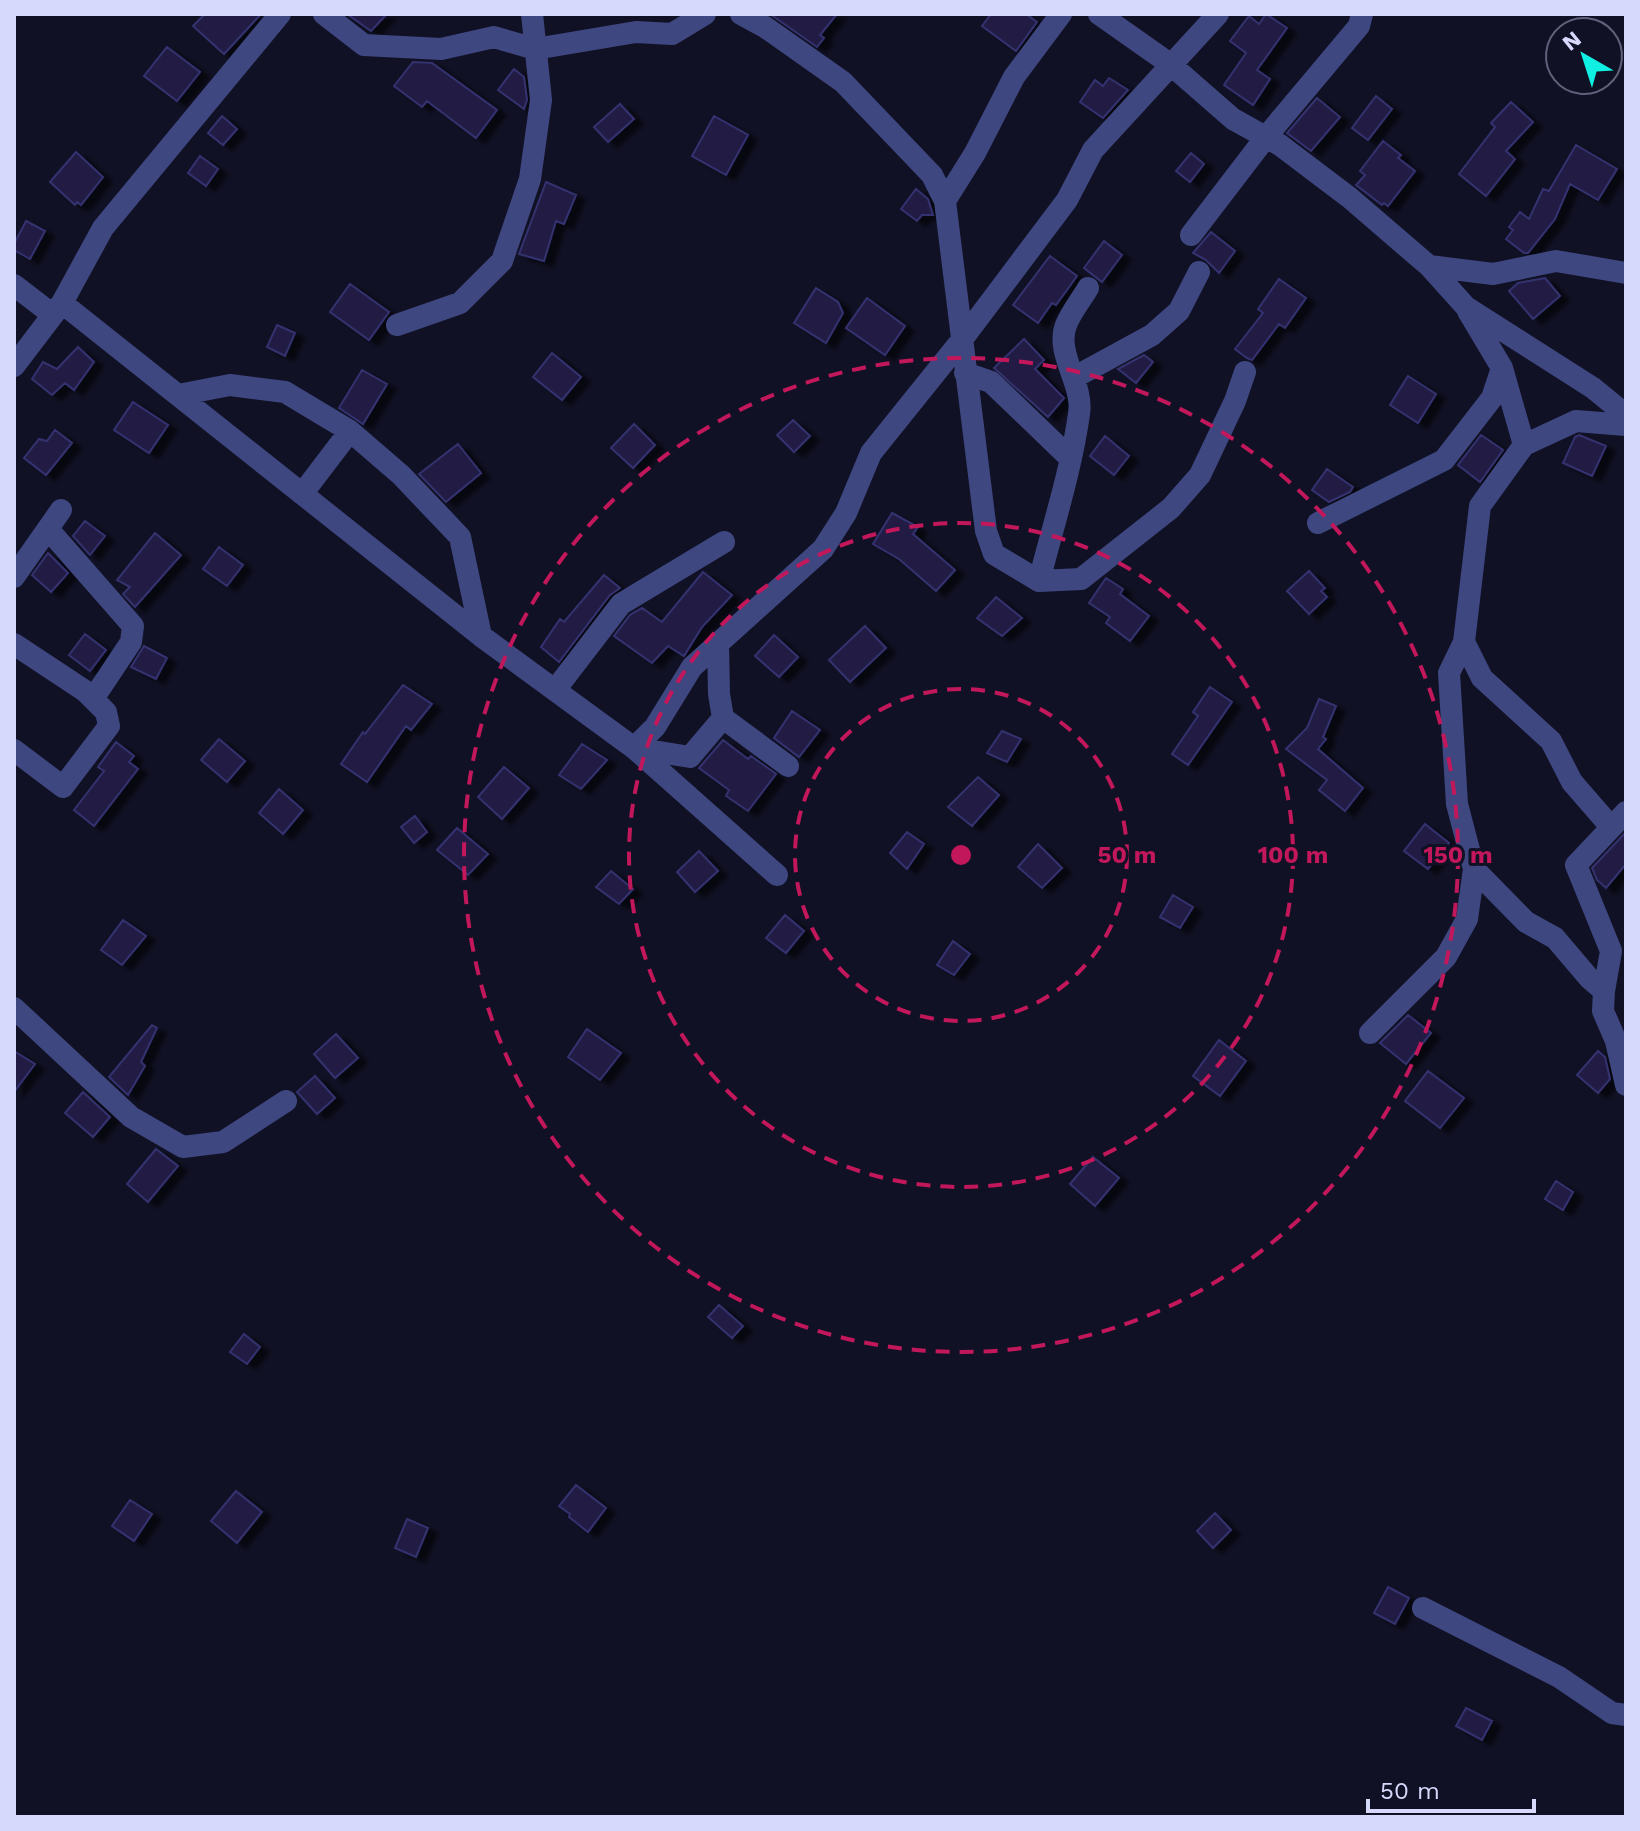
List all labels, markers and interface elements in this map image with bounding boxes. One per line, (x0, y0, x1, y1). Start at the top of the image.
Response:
north arrow (1544, 16, 1624, 96)
text: N (1558, 26, 1586, 56)
centre of rings (947, 841, 975, 869)
text: 50 m (1098, 841, 1156, 869)
text: 100 m (1258, 841, 1328, 869)
text: 150 m (1423, 841, 1493, 869)
scale bar (1368, 1763, 1534, 1813)
text: 50 m (1380, 1777, 1440, 1805)

